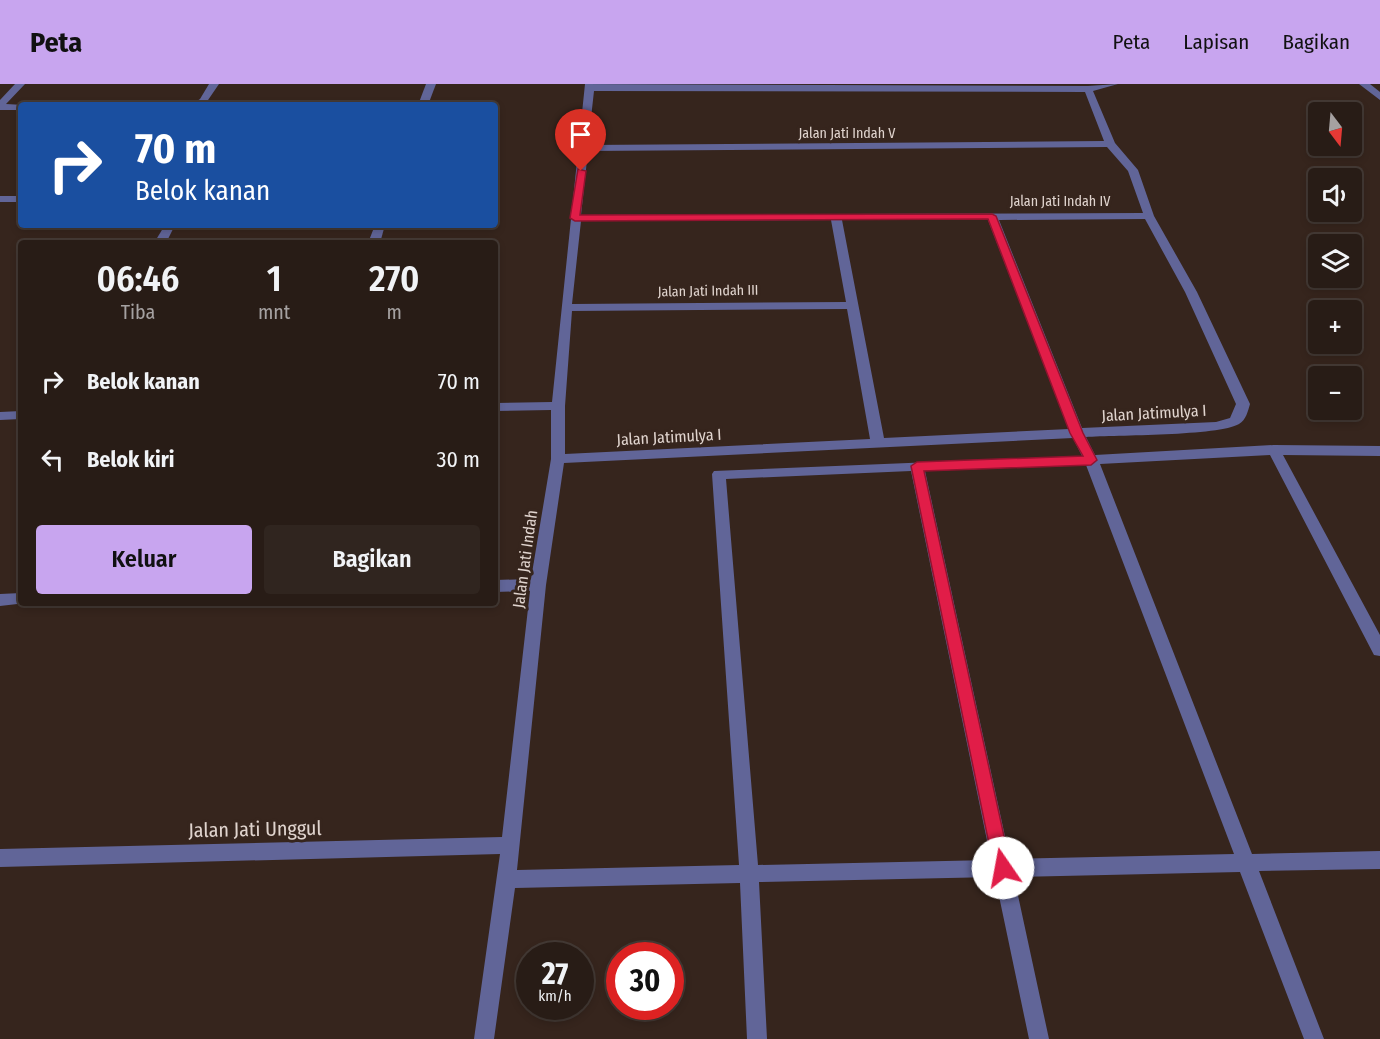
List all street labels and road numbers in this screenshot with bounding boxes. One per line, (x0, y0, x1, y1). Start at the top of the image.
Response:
street label: Jalan Jati Indah V (799, 125, 896, 142)
street label: Jalan Jati Indah IV (1010, 193, 1111, 210)
street label: Jalan Jati Indah III (657, 282, 759, 300)
street label: Jalan Jatimulya I (1101, 401, 1207, 425)
street label: Jalan Jatimulya I (616, 425, 722, 449)
street label: Jalan Jati Indah (509, 509, 541, 609)
street label: Jalan Jati Unggul (188, 816, 322, 842)

